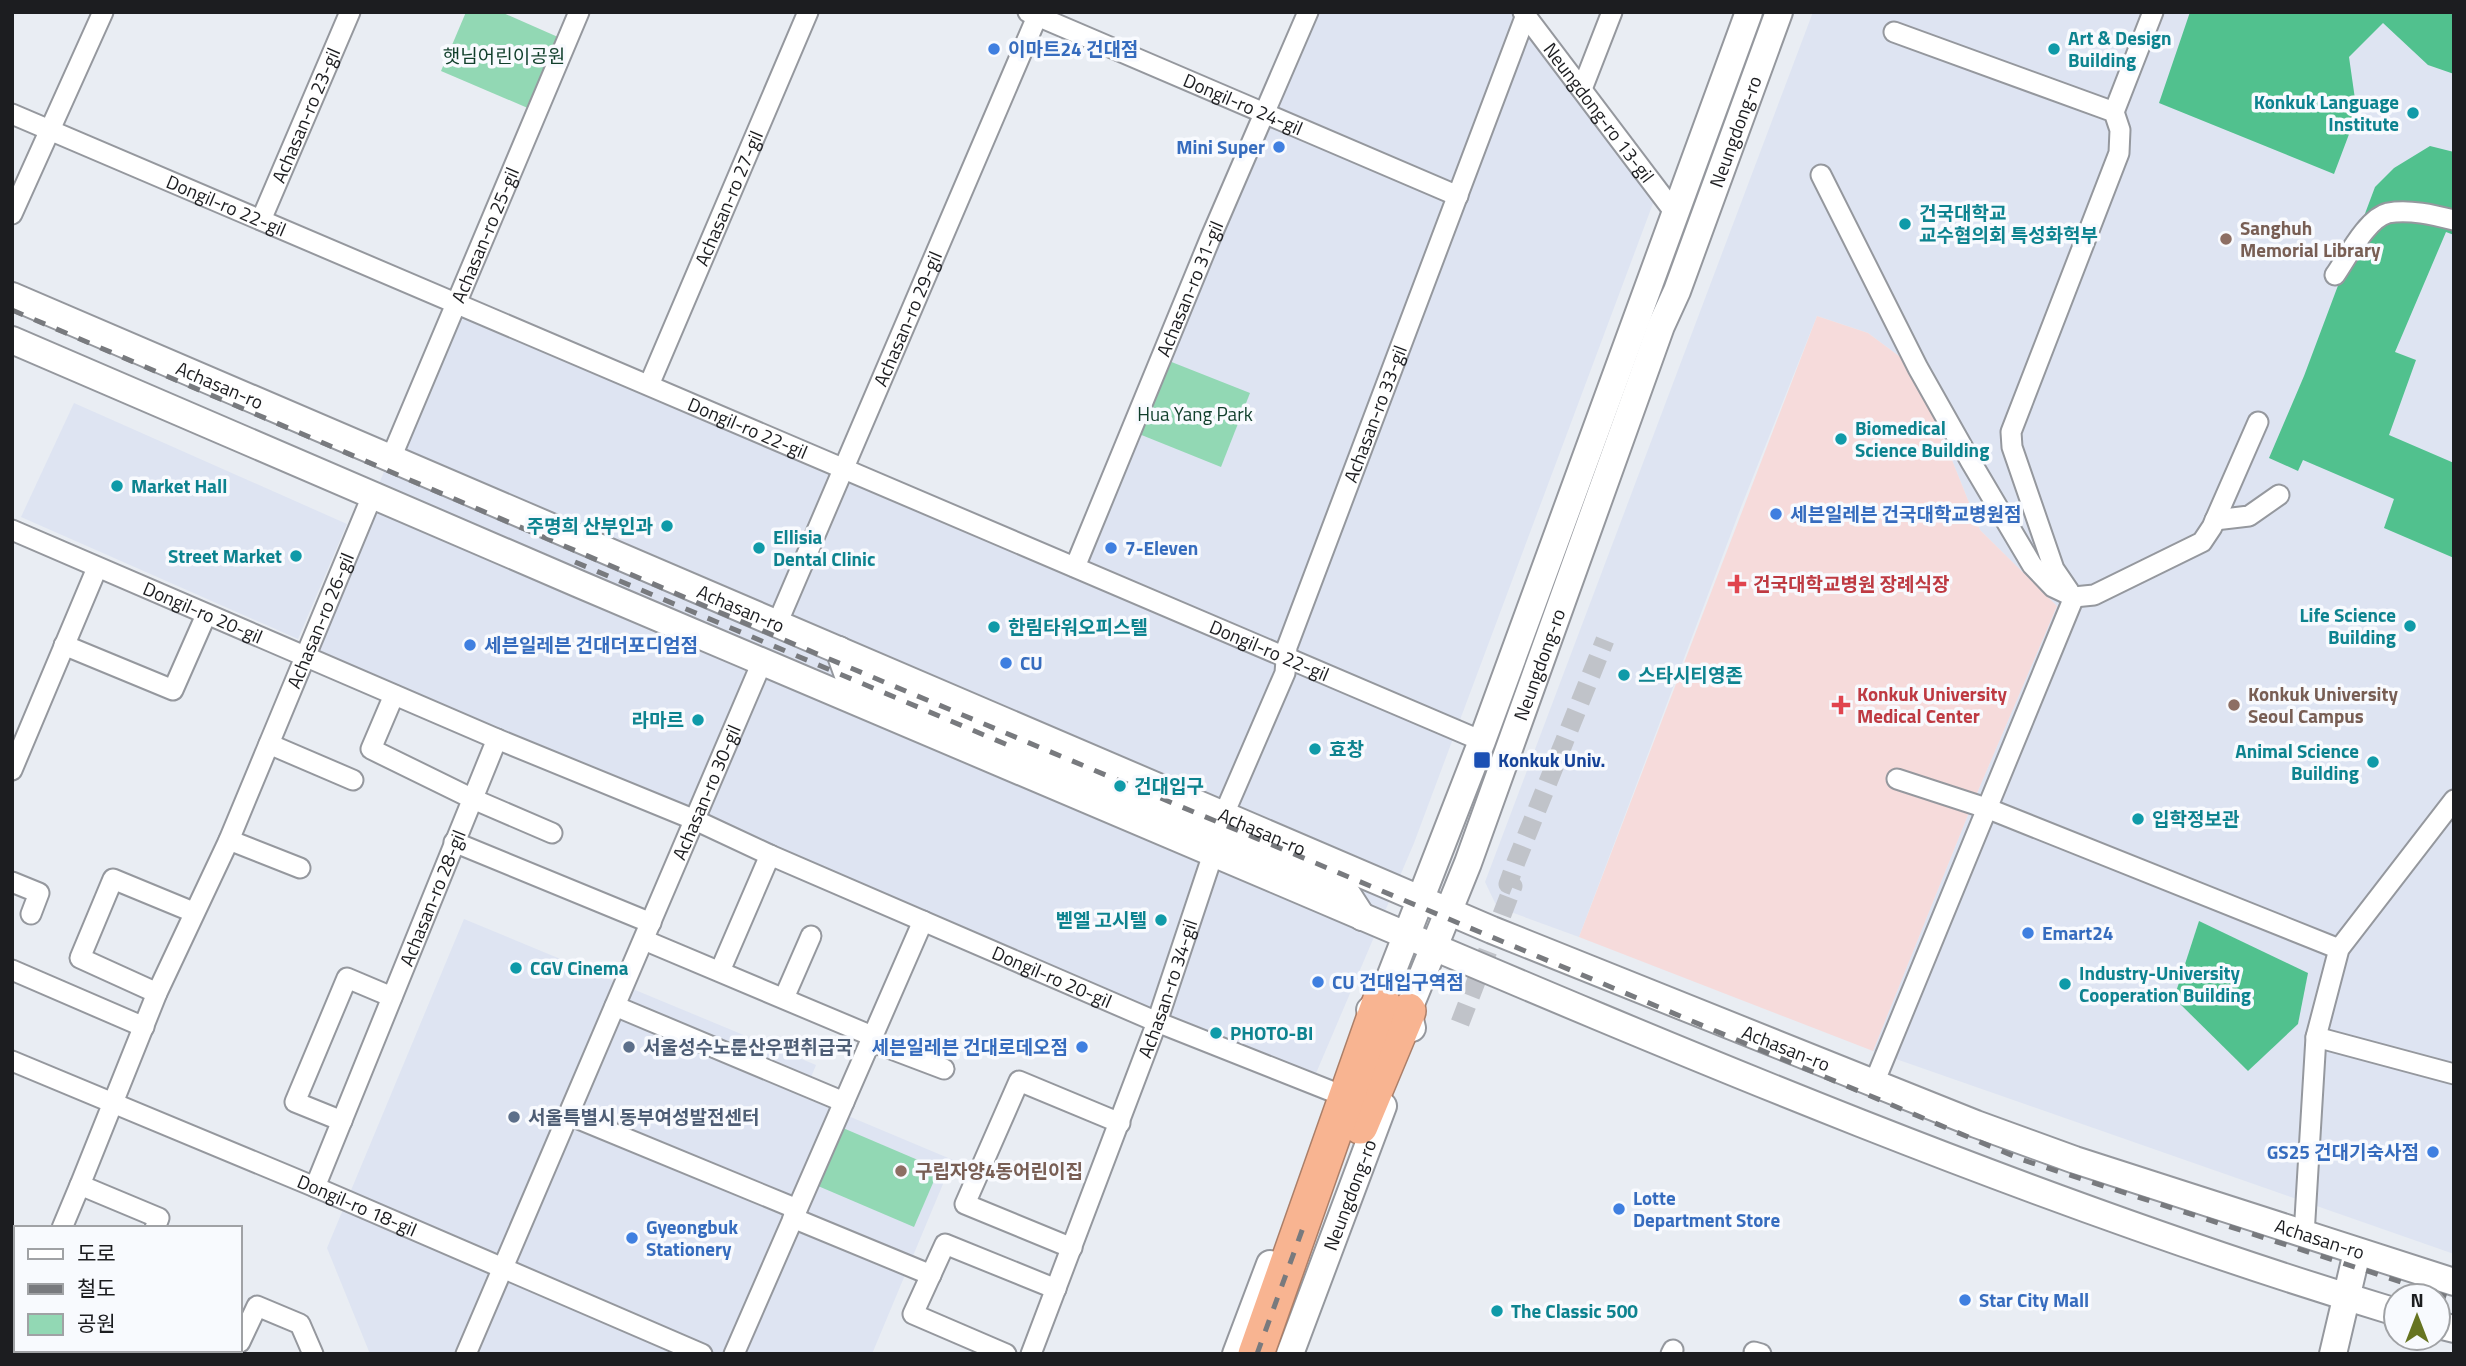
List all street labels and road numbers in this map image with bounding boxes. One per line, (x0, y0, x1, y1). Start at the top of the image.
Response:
street label: Neungdong-ro 13-gil (1537, 36, 1662, 188)
street label: Achasan-ro 23-gil (264, 43, 347, 187)
street label: Dongil-ro 24-gil (1179, 65, 1308, 142)
street label: Neungdong-ro (1701, 71, 1769, 191)
street label: Achasan-ro 27-gil (686, 126, 770, 270)
street label: Achasan-ro 25-gil (443, 162, 526, 307)
street label: Dongil-ro 22-gil (162, 167, 291, 243)
street label: Achasan-ro 31-gil (1148, 216, 1230, 361)
street label: Achasan-ro 29-gil (865, 246, 949, 391)
street label: Achasan-ro 33-gil (1336, 341, 1414, 486)
street label: Achasan-ro (172, 353, 268, 416)
street label: Dongil-ro 22-gil (684, 389, 813, 466)
street label: Achasan-ro 26-gil (279, 548, 361, 693)
street label: Dongil-ro 20-gil (139, 573, 268, 650)
street label: Achasan-ro (693, 576, 789, 639)
street label: Neungdong-ro (1505, 604, 1572, 724)
street label: Dongil-ro 22-gil (1205, 611, 1334, 688)
street label: Achasan-ro 30-gil (664, 720, 748, 864)
street label: Achasan-ro (1214, 800, 1311, 863)
street label: Achasan-ro 28-gil (391, 825, 473, 970)
street label: Achasan-ro 34-gil (1130, 915, 1204, 1062)
street label: Dongil-ro 20-gil (988, 938, 1117, 1015)
street label: Achasan-ro (1738, 1017, 1835, 1078)
street label: Neungdong-ro (1315, 1135, 1383, 1255)
street label: Dongil-ro 18-gil (293, 1166, 422, 1243)
street label: Achasan-ro (2271, 1210, 2368, 1266)

